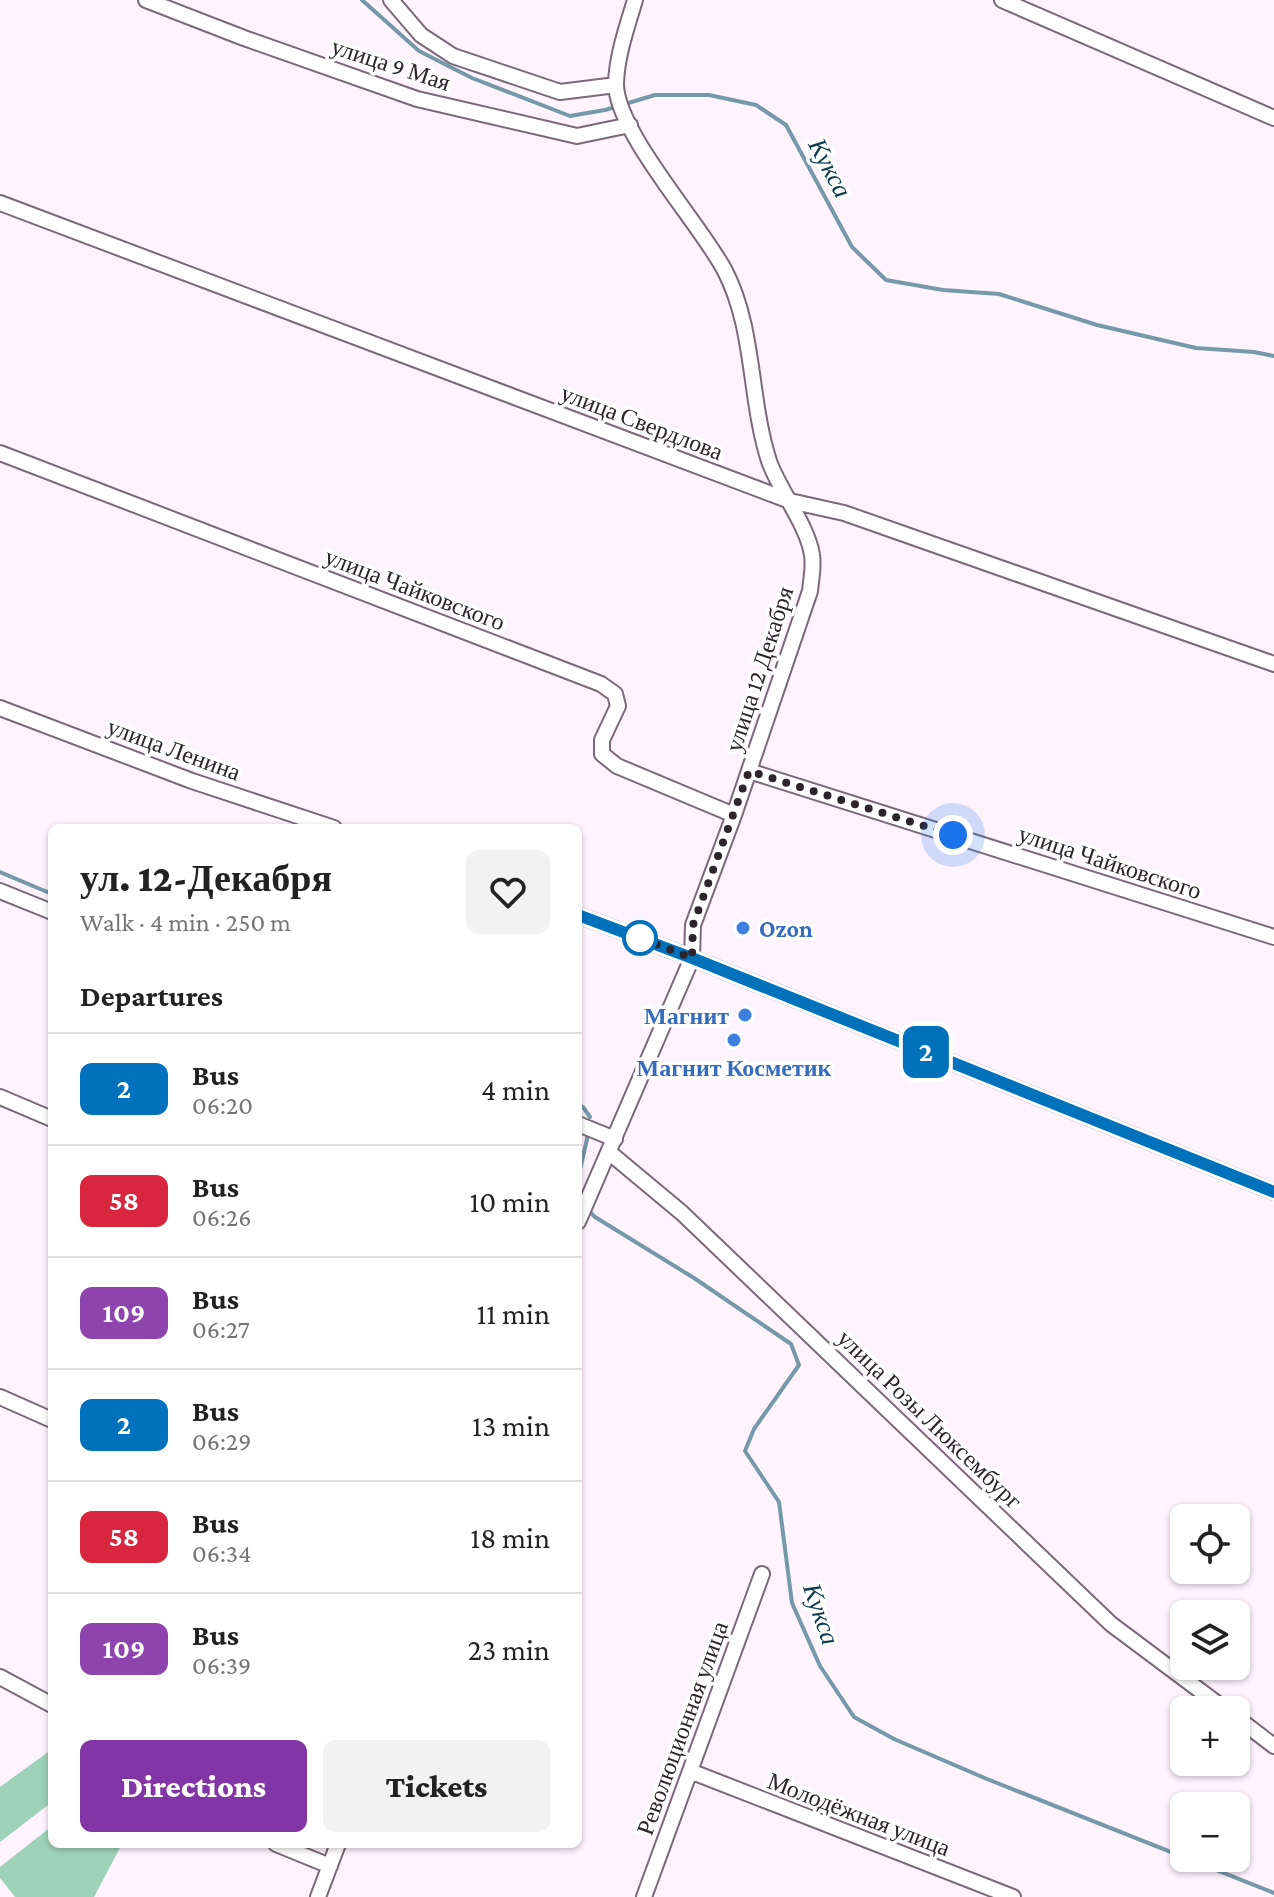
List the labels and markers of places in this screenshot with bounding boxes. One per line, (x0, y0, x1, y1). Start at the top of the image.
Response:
place label: Ozon (759, 915, 813, 942)
marker: Ozon (734, 919, 752, 937)
unlabelled marker (623, 921, 657, 955)
place label: Магнит (644, 1002, 729, 1029)
marker: Магнит (736, 1006, 754, 1024)
marker: Магнит Косметик (725, 1031, 743, 1049)
place label: Магнит Косметик (637, 1054, 832, 1081)

